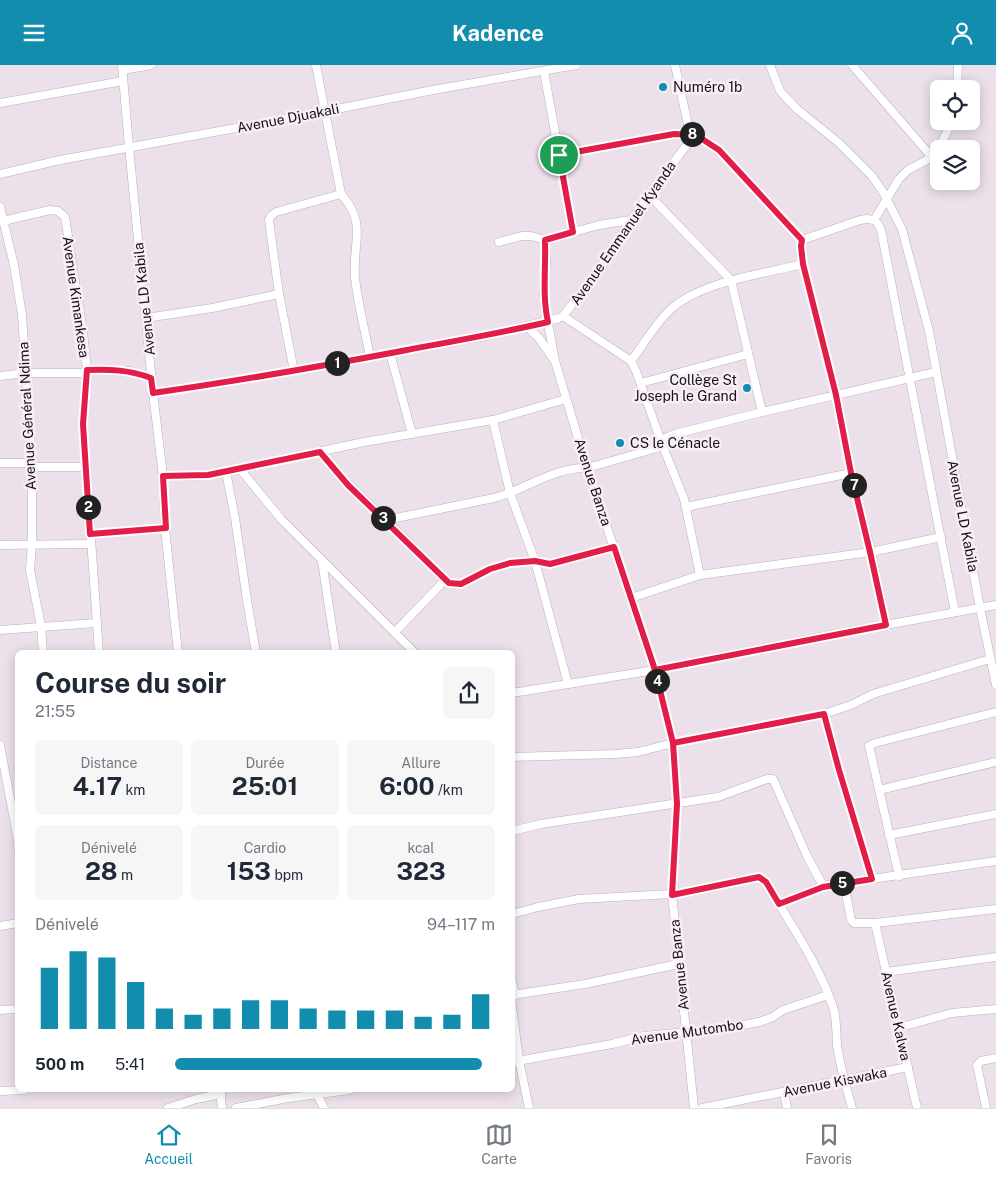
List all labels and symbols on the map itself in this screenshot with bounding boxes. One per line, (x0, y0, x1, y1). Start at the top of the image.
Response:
place label: Numéro 1b (673, 79, 742, 95)
marker: Numéro 1b (657, 81, 669, 93)
street label: Avenue Djuakali (236, 100, 340, 136)
pin: 8 (680, 121, 704, 147)
pin (538, 134, 580, 176)
street label: Avenue Emmanuel Kyanda (567, 158, 679, 308)
street label: Avenue Kimankesa (60, 235, 92, 359)
street label: Avenue LD Kabila (130, 242, 158, 356)
street label: Avenue Général Ndima (15, 341, 39, 491)
pin: 1 (324, 351, 350, 375)
place label: Collège St Joseph le Grand (634, 372, 737, 404)
marker: Collège St Joseph le Grand (741, 382, 753, 394)
place label: CS le Cénacle (630, 435, 720, 451)
street label: Avenue Banza (571, 436, 615, 528)
marker: CS le Cénacle (614, 437, 626, 449)
street label: Avenue LD Kabila (944, 459, 982, 573)
pin: 7 (842, 473, 866, 497)
pin: 2 (76, 495, 100, 519)
pin: 3 (370, 505, 396, 531)
pin: 4 (644, 669, 670, 693)
pin: 5 (830, 871, 854, 895)
street label: Avenue Banza (666, 919, 692, 1011)
street label: Avenue Kalwa (878, 970, 914, 1062)
street label: Avenue Mutombo (630, 1016, 744, 1048)
street label: Avenue Kiswaka (782, 1064, 888, 1100)

